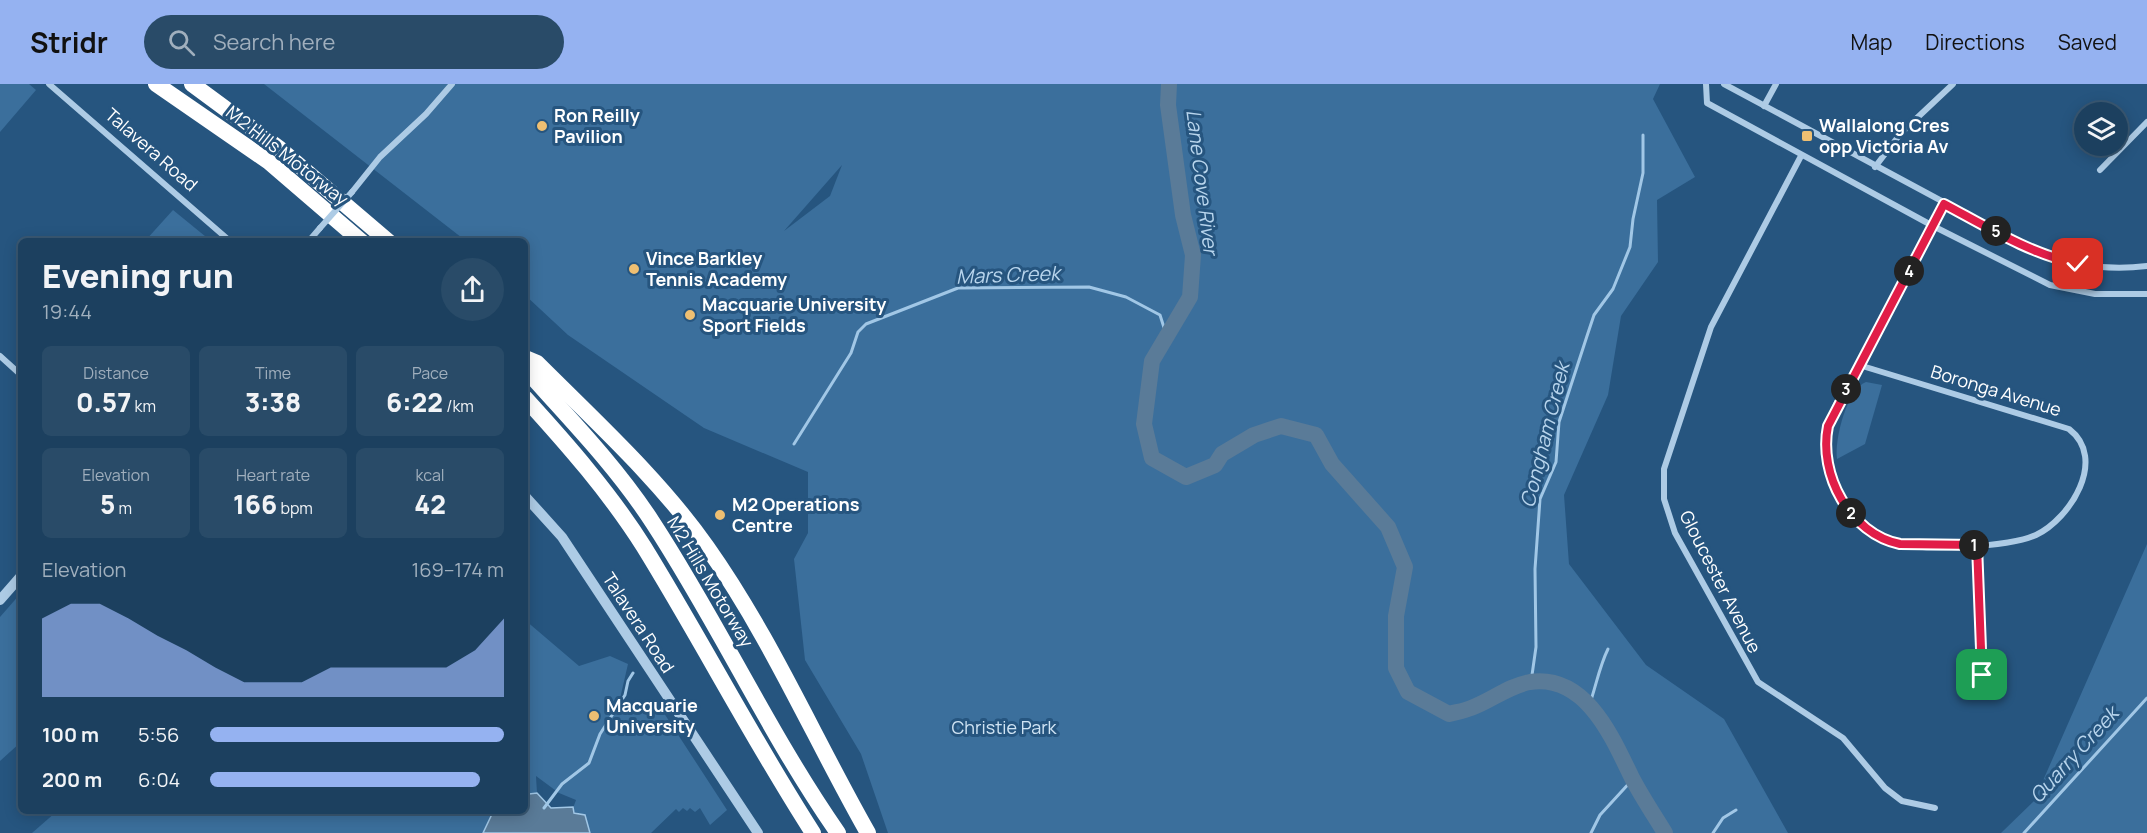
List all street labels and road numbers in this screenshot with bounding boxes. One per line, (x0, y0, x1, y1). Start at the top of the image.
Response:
street label: M2 Hills Motorway (222, 100, 354, 211)
street label: Talavera Road (100, 102, 203, 196)
street label: Boronga Avenue (1928, 359, 2064, 421)
street label: Gloucester Avenue (1675, 506, 1767, 657)
street label: M2 Hills Motorway (662, 511, 760, 652)
street label: Talavera Road (597, 568, 680, 677)

